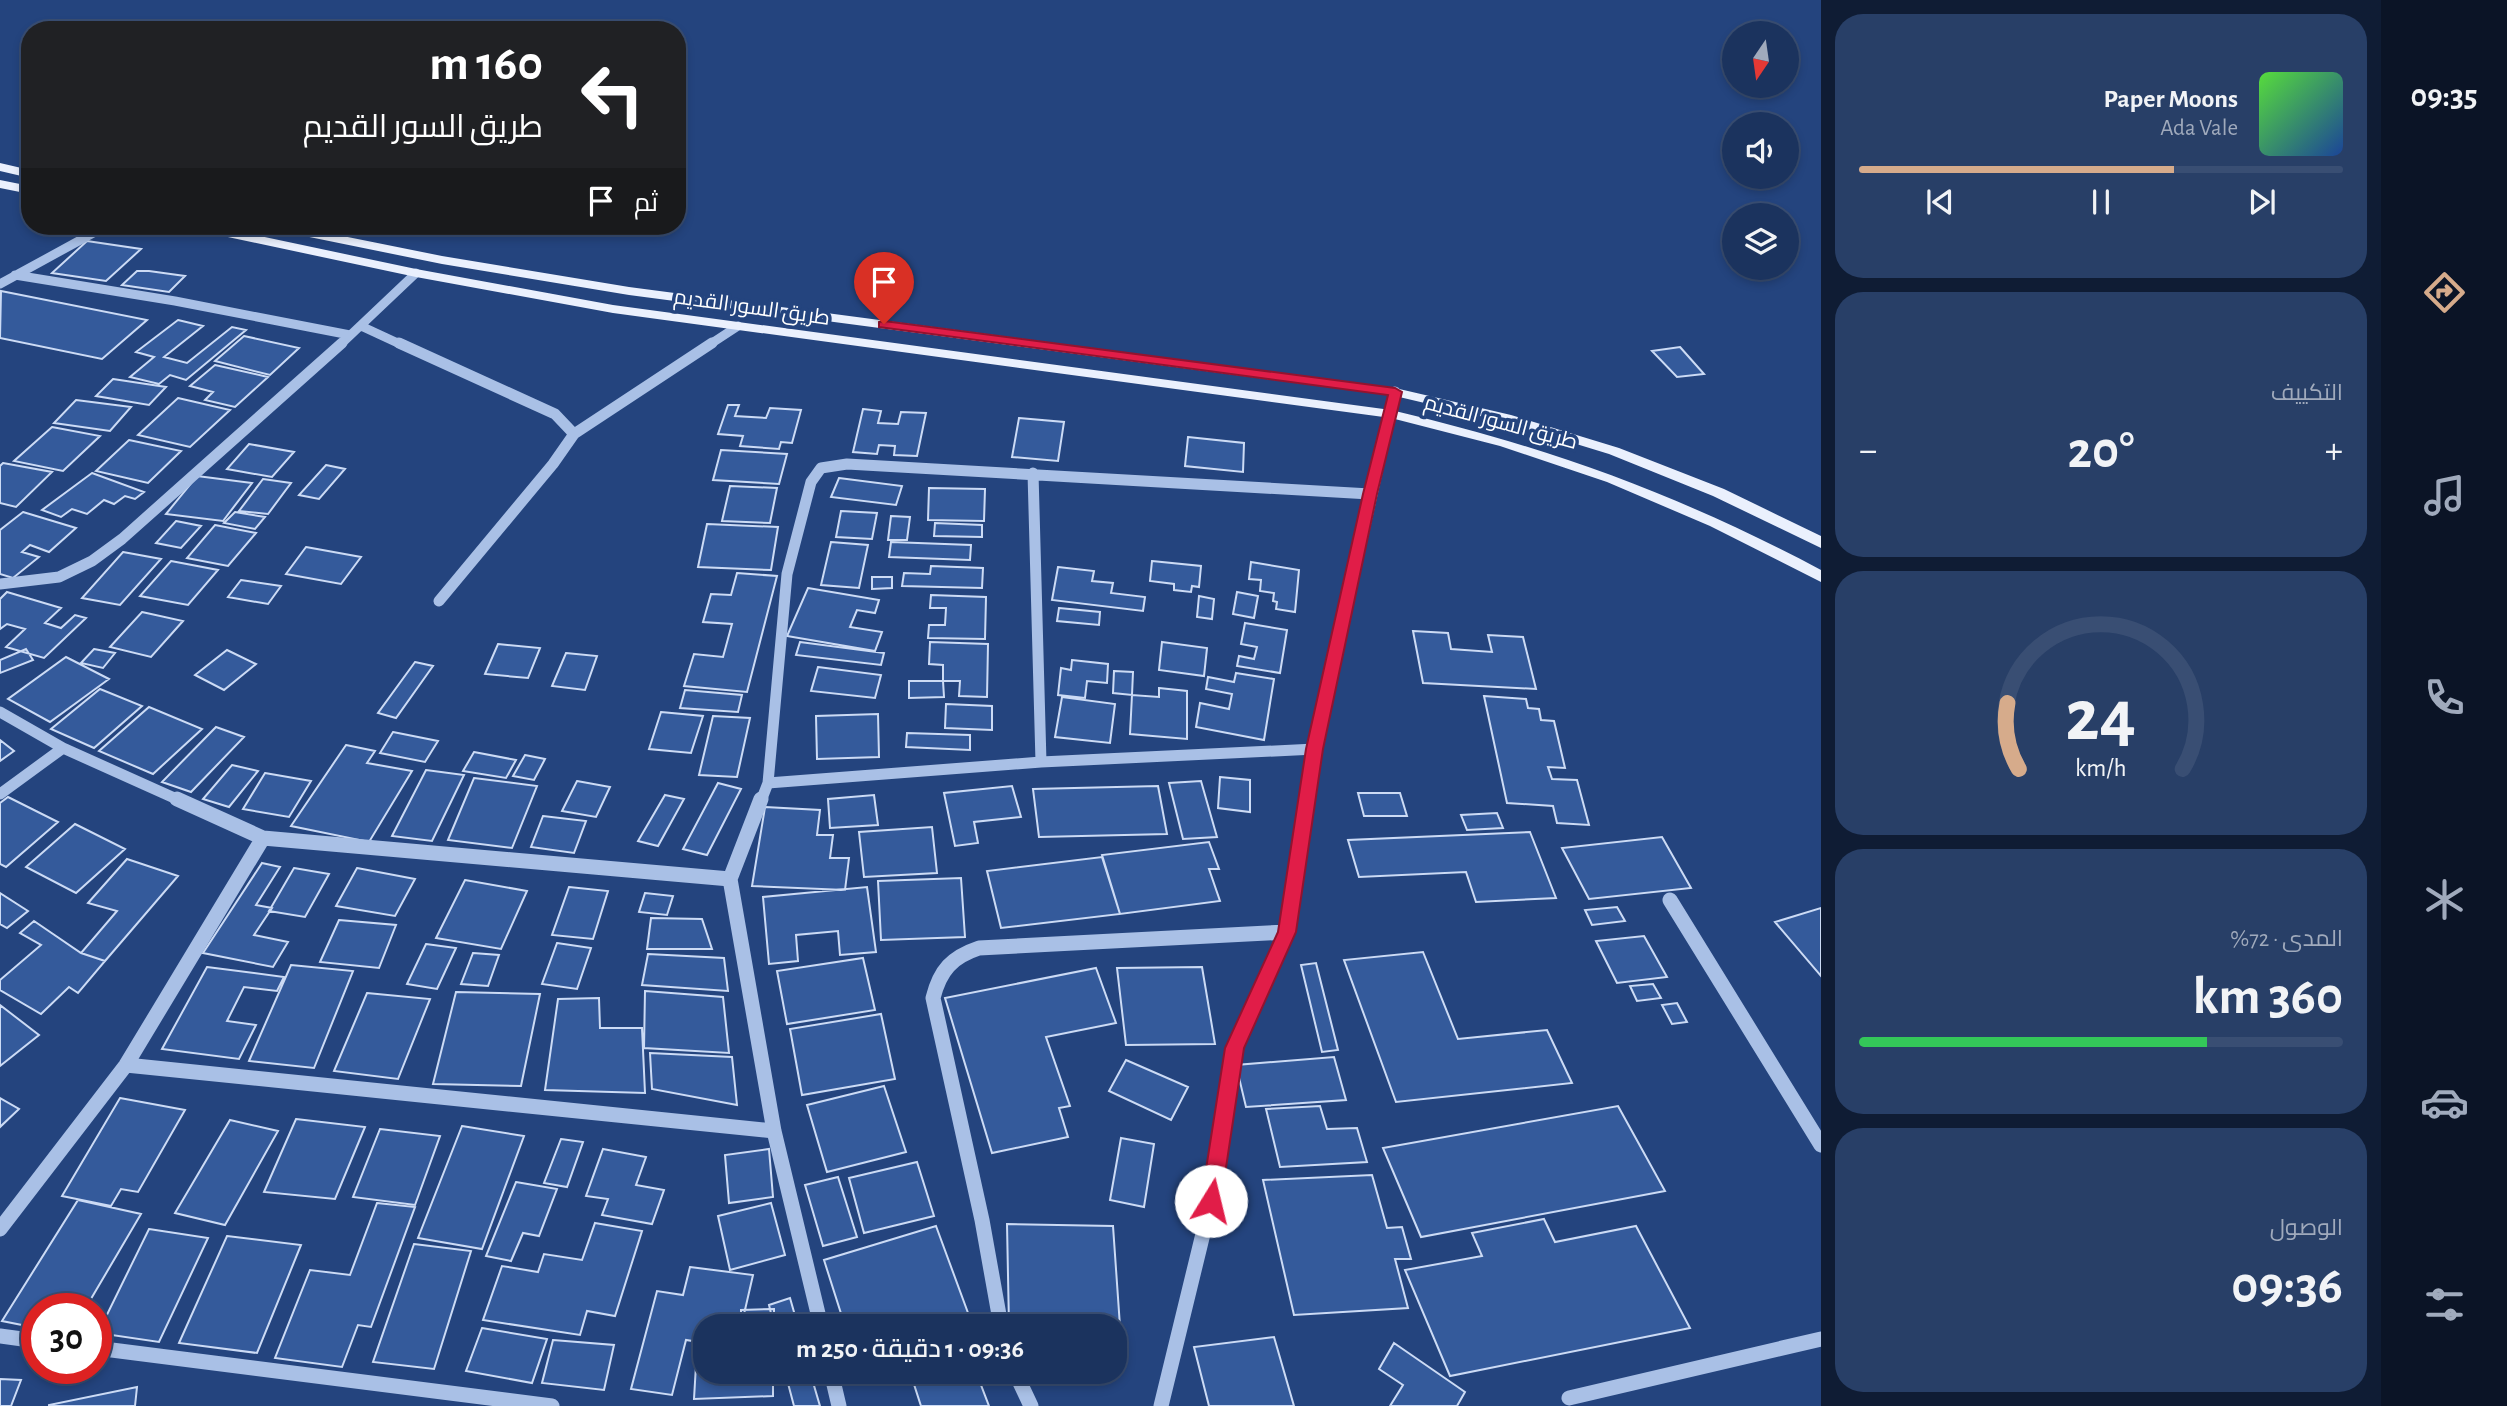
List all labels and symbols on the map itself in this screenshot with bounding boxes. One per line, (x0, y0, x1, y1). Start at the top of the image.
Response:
north arrow (1722, 21, 1799, 98)
pin (854, 252, 914, 324)
street label: طريق السور القديم (672, 286, 831, 332)
street label: طريق السور القديم (1421, 392, 1580, 456)
position arrow (1174, 1164, 1248, 1238)
speed limit sign: 30 (21, 1293, 112, 1384)

